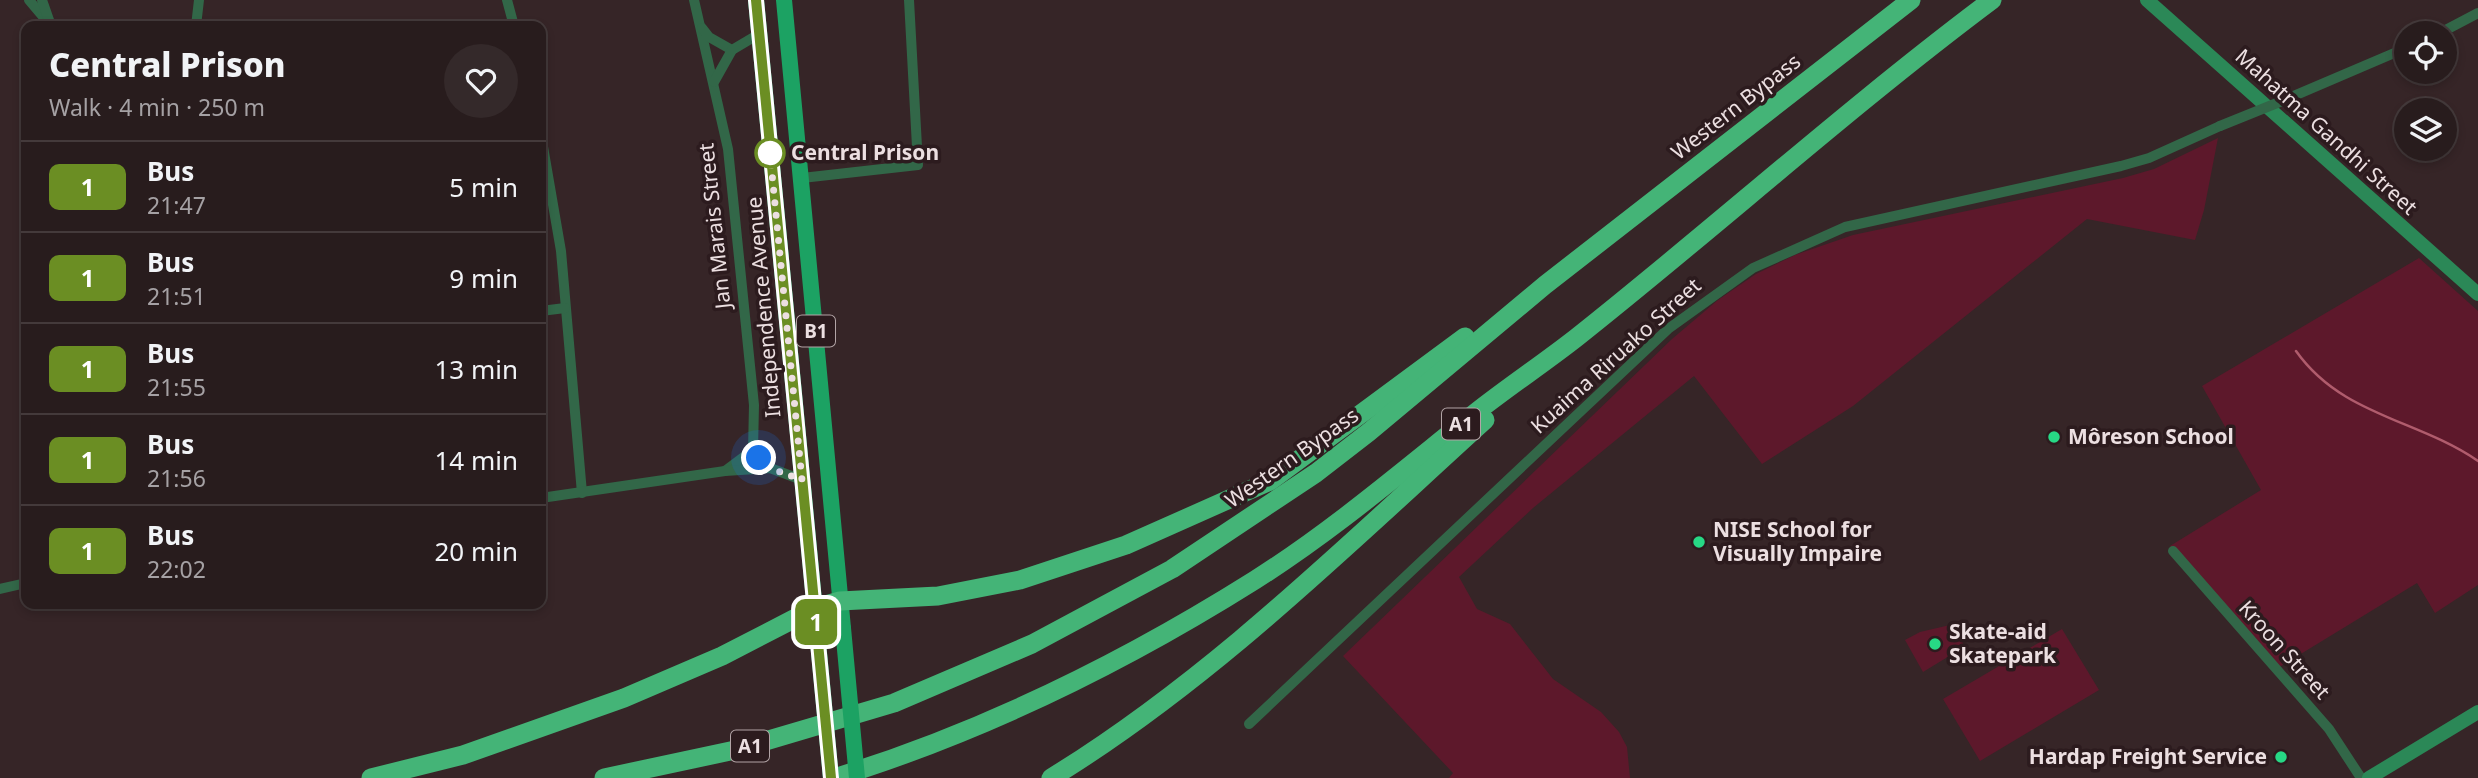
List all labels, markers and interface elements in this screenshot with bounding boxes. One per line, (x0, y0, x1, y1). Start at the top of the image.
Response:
map controls (2394, 21, 2457, 161)
button: locate (2394, 21, 2457, 84)
text: Central Prison (49, 42, 285, 87)
street label: Mahatma Gandhi Street (2230, 42, 2424, 221)
button: heart (444, 44, 518, 118)
street label: Western Bypass (1665, 47, 1806, 165)
text: Walk · 4 min · 250 m (49, 91, 265, 123)
button: layers (2394, 98, 2457, 161)
marker: Central Prison (755, 138, 785, 168)
place label: Central Prison (791, 138, 939, 166)
street label: Jan Marais Street (691, 141, 737, 312)
text: Bus (147, 153, 194, 189)
text: 5 min (449, 169, 518, 205)
text: 1 (81, 170, 94, 203)
text: 21:47 (147, 189, 206, 221)
street label: Independence Avenue (739, 196, 787, 419)
text: Bus (147, 244, 194, 280)
text: 9 min (449, 260, 518, 296)
text: 1 (81, 261, 94, 294)
street label: Kuaima Riruako Street (1524, 271, 1707, 439)
text: 21:51 (147, 280, 206, 312)
road number: B1 (797, 316, 835, 346)
text: Bus (147, 335, 194, 371)
text: 13 min (434, 351, 518, 387)
text: 1 (81, 352, 94, 385)
text: 21:55 (147, 371, 206, 403)
street label: Western Bypass (1219, 401, 1364, 514)
road number: A1 (1442, 408, 1480, 440)
place label: Môreson School (2068, 422, 2234, 450)
text: Bus (147, 426, 194, 462)
marker: Môreson School (2046, 429, 2062, 445)
your location (741, 440, 776, 475)
text: 14 min (434, 442, 518, 478)
text: 1 (81, 443, 94, 476)
text: 21:56 (147, 462, 206, 494)
place label: NISE School for Visually Impaire (1713, 515, 1882, 567)
text: Bus (147, 517, 194, 553)
text: 20 min (434, 533, 518, 569)
text: 1 (81, 534, 94, 567)
marker: NISE School for Visually Impaire (1691, 534, 1707, 550)
text: 22:02 (147, 553, 206, 585)
street label: Kroon Street (2233, 594, 2337, 705)
line badge: 1 (793, 599, 839, 645)
text: 1 (809, 605, 823, 638)
place label: Skate-aid Skatepark (1949, 617, 2057, 669)
marker: Skate-aid Skatepark (1927, 636, 1943, 652)
road number: A1 (731, 730, 769, 762)
place label: Hardap Freight Service (2029, 742, 2267, 770)
marker: Hardap Freight Service (2273, 749, 2289, 765)

